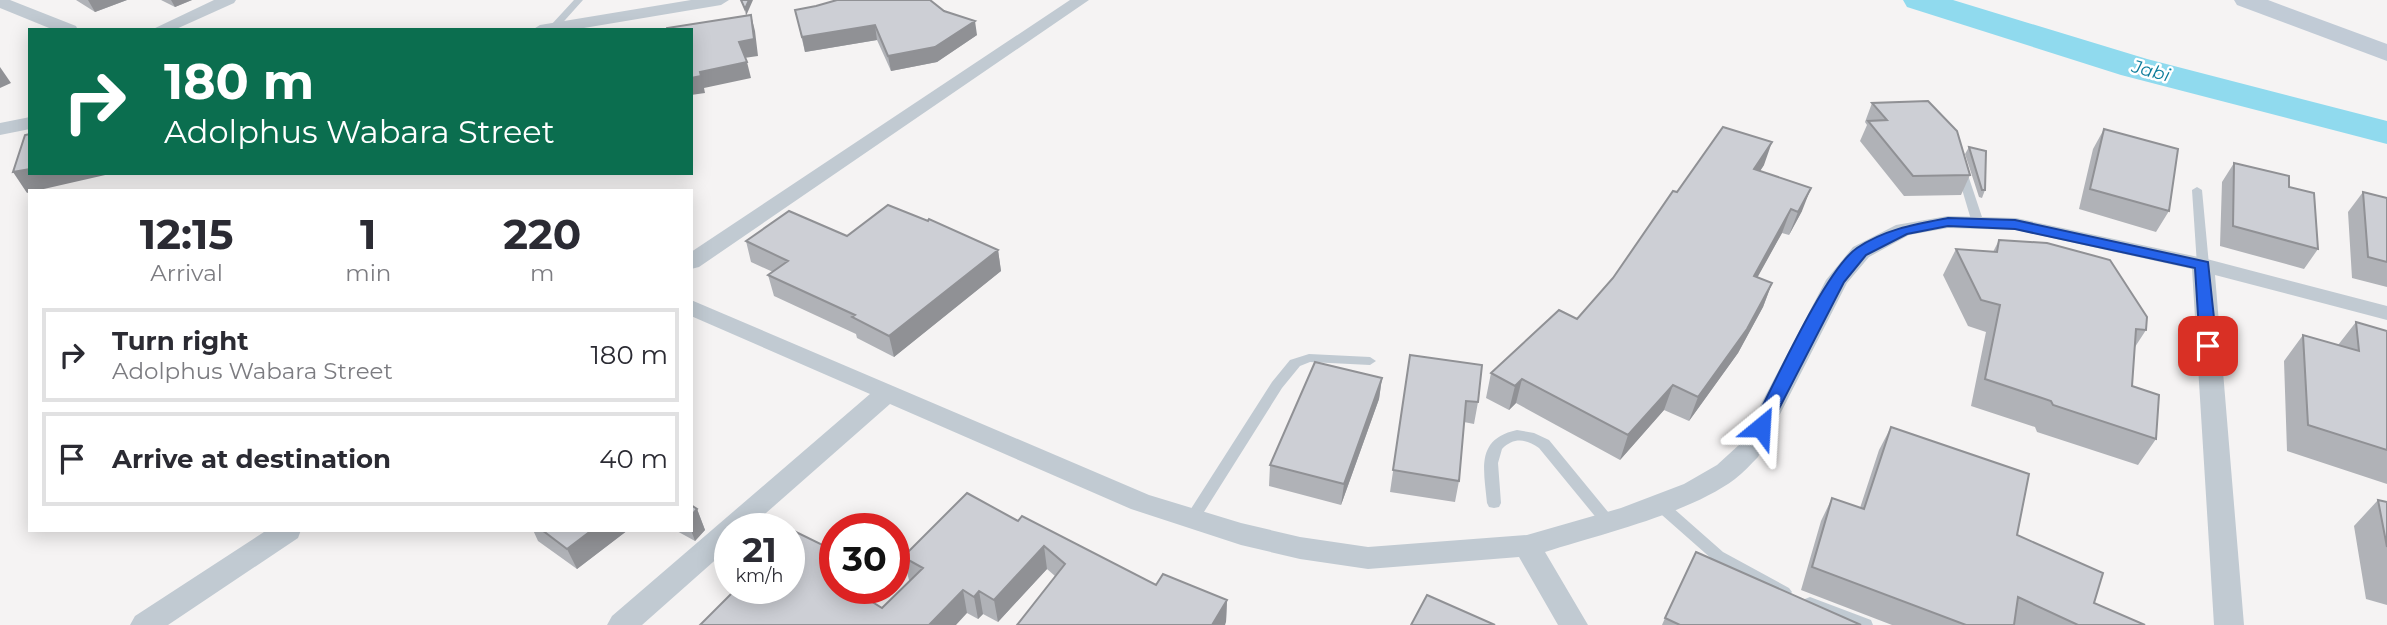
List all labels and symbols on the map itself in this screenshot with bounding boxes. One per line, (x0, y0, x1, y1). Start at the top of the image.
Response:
water label: Jabi (2129, 55, 2172, 87)
pin (2178, 316, 2238, 376)
position arrow (1724, 390, 1798, 464)
speed limit sign: 30 (819, 513, 910, 604)

